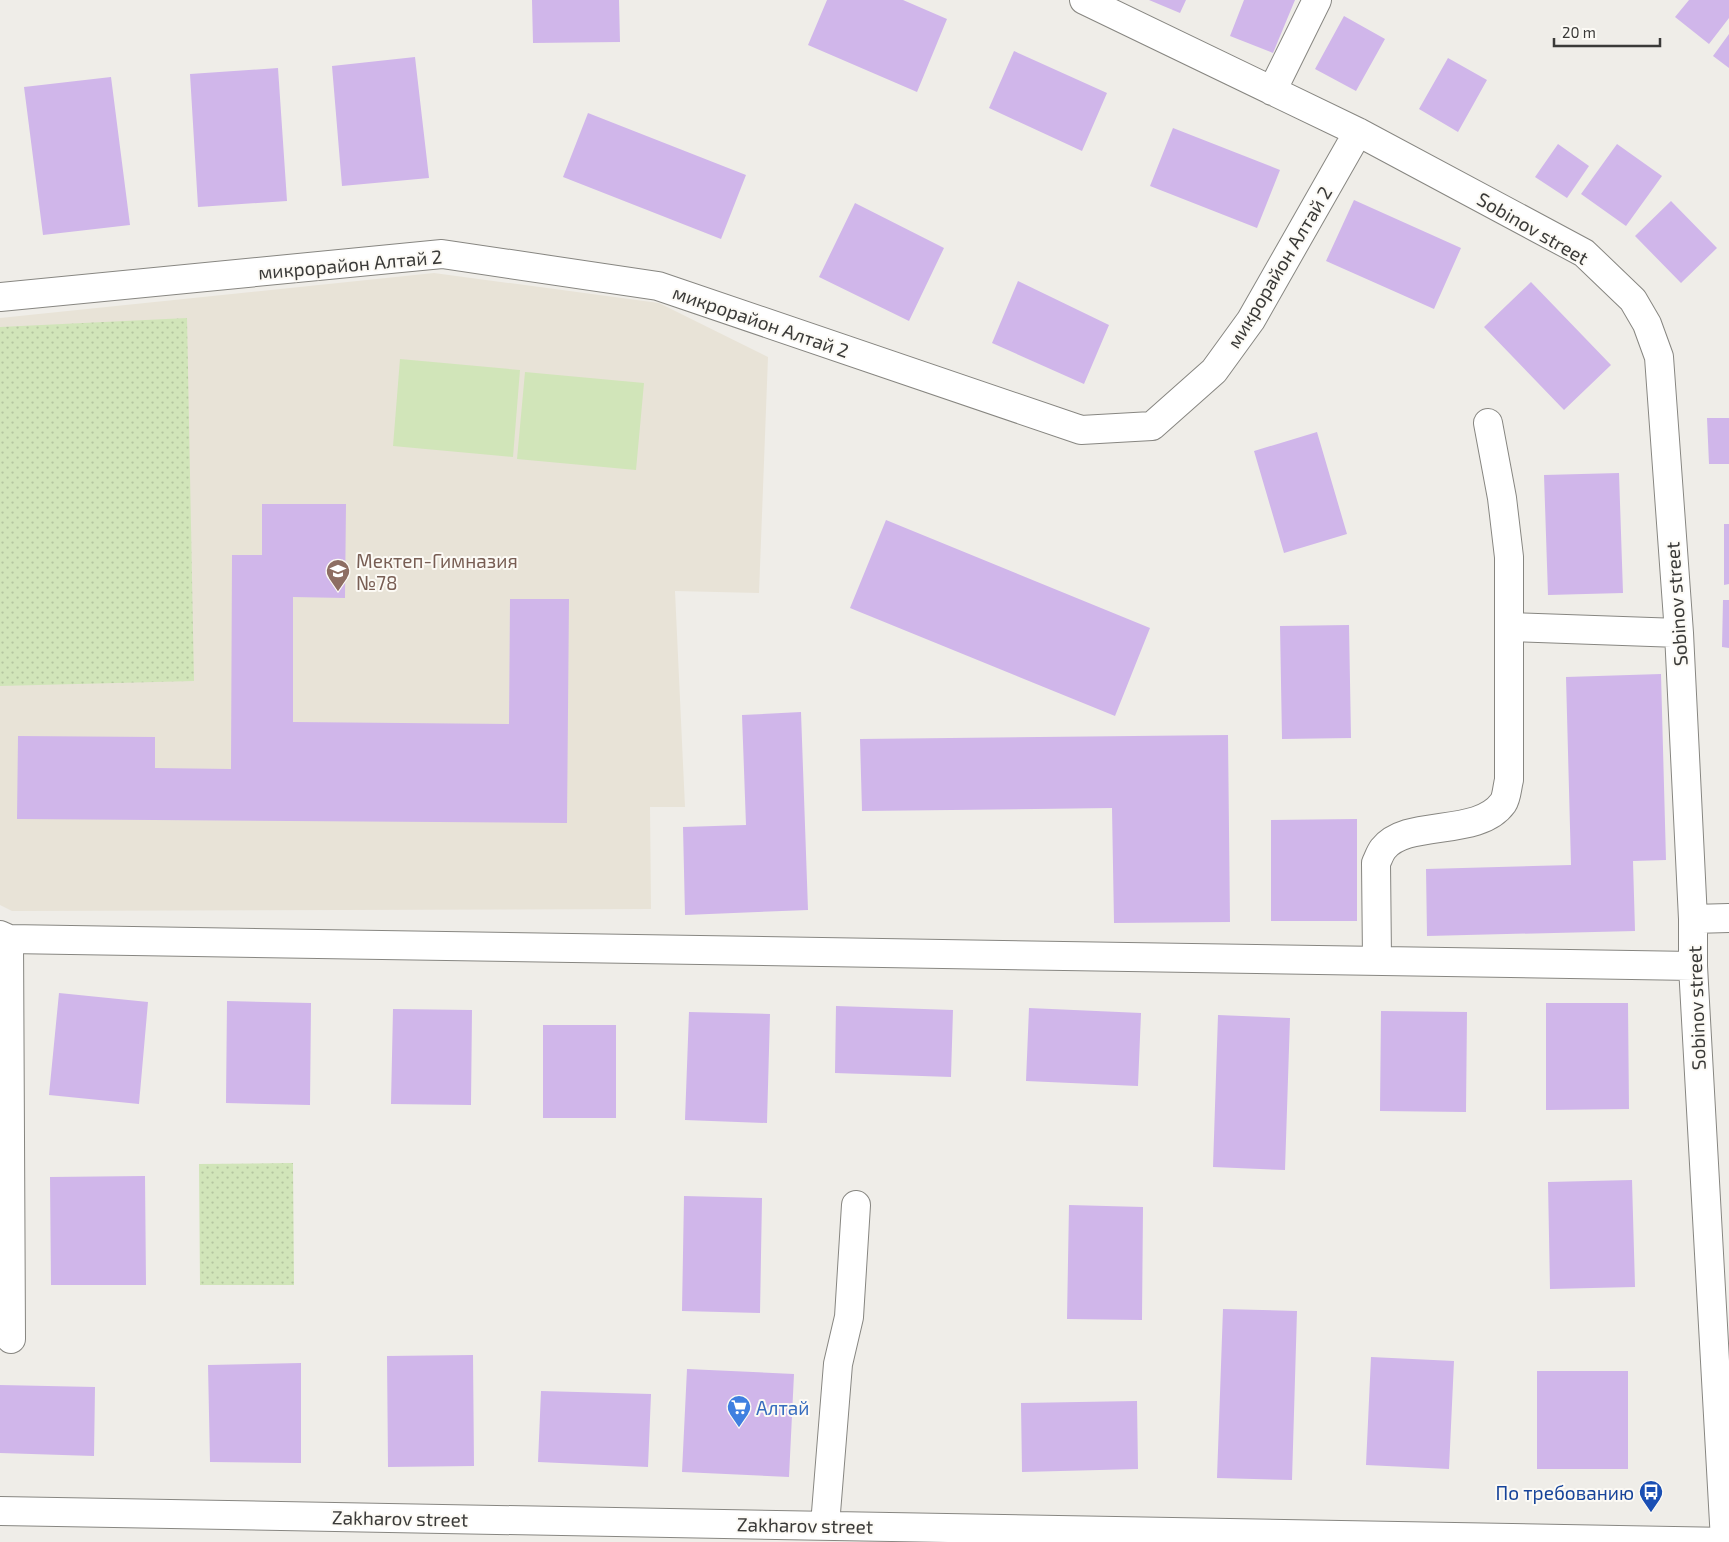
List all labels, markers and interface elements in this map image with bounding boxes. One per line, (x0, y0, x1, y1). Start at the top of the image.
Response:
scale bar (1554, 15, 1660, 47)
text: 20 m (1562, 23, 1596, 41)
street label: микрорайон Алтай 2 (1222, 182, 1336, 352)
street label: Sobinov street (1473, 187, 1593, 269)
street label: микрорайон Алтай 2 (257, 244, 443, 284)
street label: микрорайон Алтай 2 (670, 280, 852, 362)
street label: Sobinov street (1660, 541, 1692, 667)
place label: Мектеп-Гимназия №78 (356, 549, 518, 594)
school or university icon: Мектеп-Гимназия №78 (325, 558, 351, 592)
street label: Sobinov street (1682, 945, 1710, 1071)
supermarket icon: Алтай (726, 1394, 752, 1428)
place label: Алтай (756, 1396, 809, 1419)
bus stop icon: По требованию (1638, 1479, 1664, 1513)
place label: По требованию (1495, 1481, 1634, 1504)
street label: Zakharov street (332, 1505, 468, 1531)
street label: Zakharov street (737, 1512, 873, 1538)

